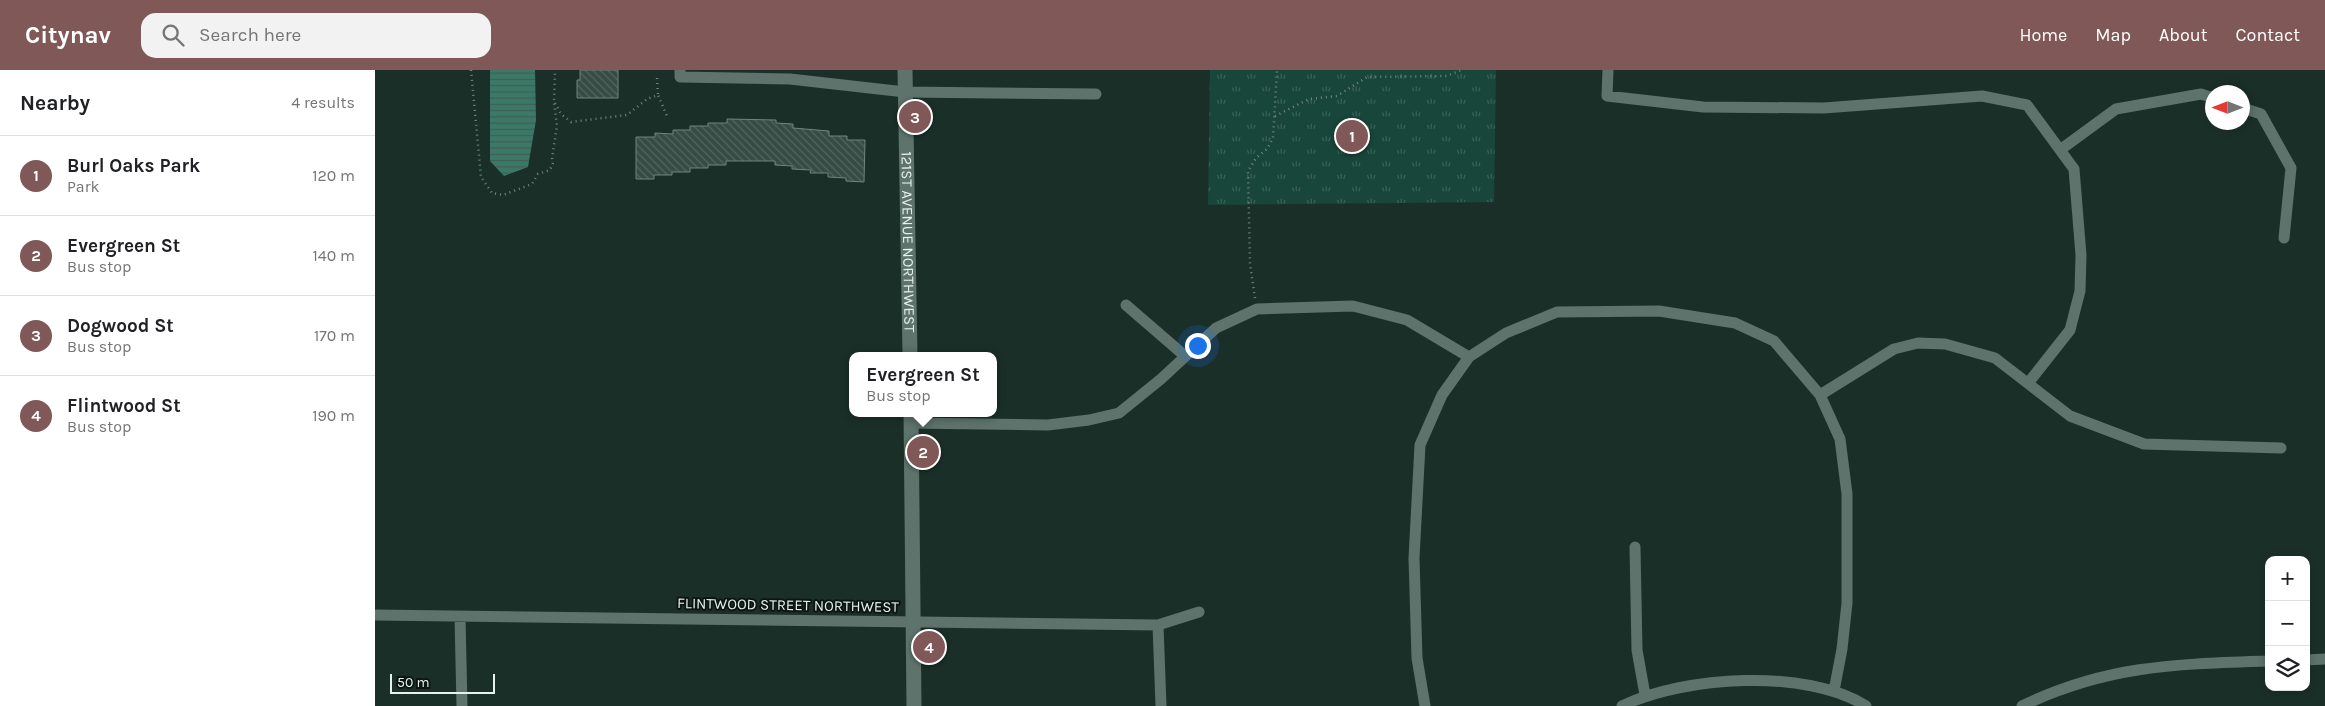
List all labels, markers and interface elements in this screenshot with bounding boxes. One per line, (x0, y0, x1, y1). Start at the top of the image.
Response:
search box (141, 13, 491, 58)
text: Citynav (25, 21, 111, 49)
icon: search (159, 21, 187, 49)
text: Search here (199, 24, 301, 46)
text: Home (2019, 24, 2067, 46)
text: Map (2095, 24, 2131, 46)
text: About (2159, 24, 2208, 46)
text: Contact (2236, 24, 2300, 46)
north arrow (2205, 85, 2250, 130)
text: Nearby (20, 91, 90, 115)
text: 4 results (291, 93, 355, 112)
pin: 3 (899, 98, 931, 136)
pin: 1 (1336, 117, 1368, 155)
street label: 121ST AVENUE NORTHWEST (897, 151, 919, 333)
text: Burl Oaks Park (67, 155, 200, 177)
text: 1 (33, 166, 39, 185)
text: 120 m (312, 166, 355, 185)
text: Park (67, 177, 99, 196)
text: Evergreen St (67, 235, 180, 257)
text: 2 (31, 246, 41, 265)
text: 140 m (313, 246, 355, 265)
text: Bus stop (67, 257, 131, 276)
text: Dogwood St (67, 315, 174, 337)
text: 3 (31, 326, 41, 345)
text: 170 m (314, 326, 355, 345)
your location (1185, 333, 1211, 359)
text: Bus stop (67, 337, 131, 356)
popup (849, 352, 997, 417)
text: Evergreen St (866, 364, 980, 386)
text: Bus stop (866, 386, 931, 405)
text: Flintwood St (67, 395, 181, 417)
text: 4 (31, 406, 41, 425)
text: 190 m (312, 406, 355, 425)
text: Bus stop (67, 417, 131, 436)
pin: 2 (907, 433, 939, 471)
map controls (2265, 556, 2310, 691)
button: + (2265, 556, 2310, 601)
street label: FLINTWOOD STREET NORTHWEST (677, 594, 900, 616)
button: − (2265, 601, 2310, 646)
pin: 4 (913, 628, 945, 666)
button: layers (2265, 646, 2310, 691)
scale bar (390, 671, 495, 694)
text: 50 m (397, 674, 430, 691)

